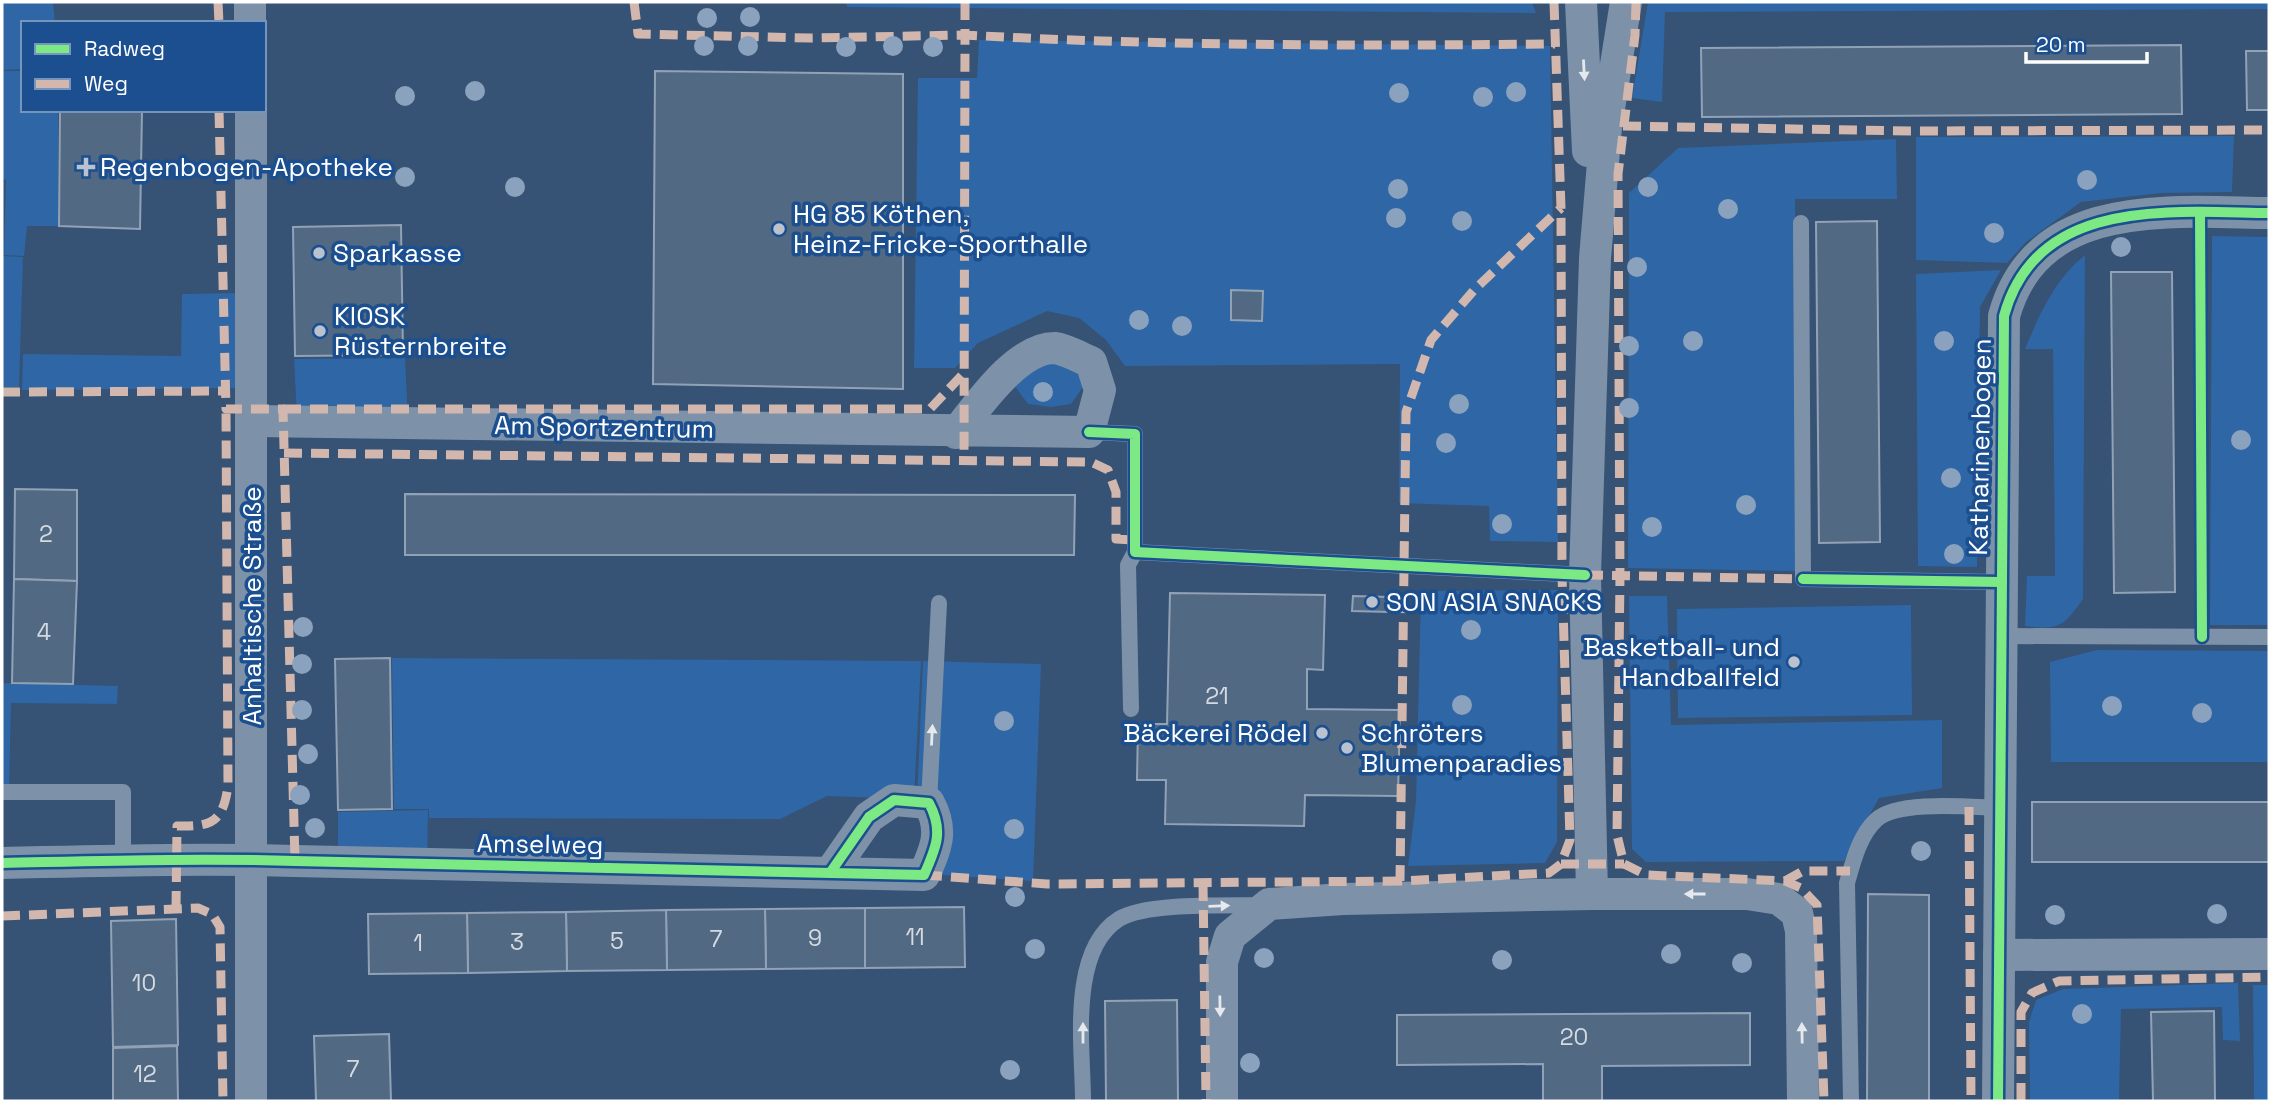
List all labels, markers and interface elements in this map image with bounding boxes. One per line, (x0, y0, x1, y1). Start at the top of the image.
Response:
legend (21, 21, 266, 112)
scale bar (2026, 21, 2147, 65)
text: 20 m (2036, 31, 2086, 58)
text: Radweg (84, 35, 165, 62)
one-way arrow (1579, 59, 1590, 81)
text: Weg (84, 70, 128, 97)
place label: Regenbogen-Apotheke (100, 150, 393, 184)
marker: Regenbogen-Apotheke (78, 159, 94, 175)
place label: HG 85 Köthen, Heinz-Fricke-Sporthalle (793, 197, 1088, 261)
marker: HG 85 Köthen, Heinz-Fricke-Sporthalle (771, 221, 787, 237)
place label: Sparkasse (333, 236, 462, 270)
marker: Sparkasse (311, 245, 327, 261)
place label: KIOSK Rüsternbreite (334, 299, 507, 363)
marker: KIOSK Rüsternbreite (312, 323, 328, 339)
street label: Katharinenbogen (1961, 338, 1999, 556)
street label: Am Sportzentrum (494, 408, 714, 446)
street label: Anhaltische Straße (235, 486, 269, 726)
house number: 2 (39, 519, 53, 549)
place label: SON ASIA SNACKS (1386, 585, 1602, 619)
marker: SON ASIA SNACKS (1364, 594, 1380, 610)
house number: 4 (37, 617, 51, 647)
place label: Basketball- und Handballfeld (1583, 630, 1780, 694)
marker: Basketball- und Handballfeld (1786, 654, 1802, 670)
house number: 21 (1205, 681, 1229, 711)
place label: Bäckerei Rödel (1123, 716, 1308, 750)
place label: Schröters Blumenparadies (1361, 716, 1562, 780)
one-way arrow (927, 723, 938, 745)
marker: Bäckerei Rödel (1314, 725, 1330, 741)
marker: Schröters Blumenparadies (1339, 740, 1355, 756)
street label: Amselweg (476, 826, 604, 862)
one-way arrow (1684, 888, 1706, 900)
one-way arrow (1208, 900, 1230, 912)
house number: 11 (905, 922, 925, 952)
house number: 9 (808, 923, 822, 953)
house number: 7 (710, 924, 723, 954)
house number: 5 (610, 926, 624, 956)
house number: 3 (510, 927, 524, 957)
house number: 1 (413, 928, 423, 958)
house number: 10 (132, 968, 156, 998)
one-way arrow (1214, 995, 1226, 1017)
one-way arrow (1077, 1022, 1089, 1044)
house number: 20 (1560, 1022, 1588, 1052)
one-way arrow (1796, 1022, 1808, 1044)
house number: 7 (347, 1054, 360, 1084)
house number: 12 (133, 1059, 157, 1089)

